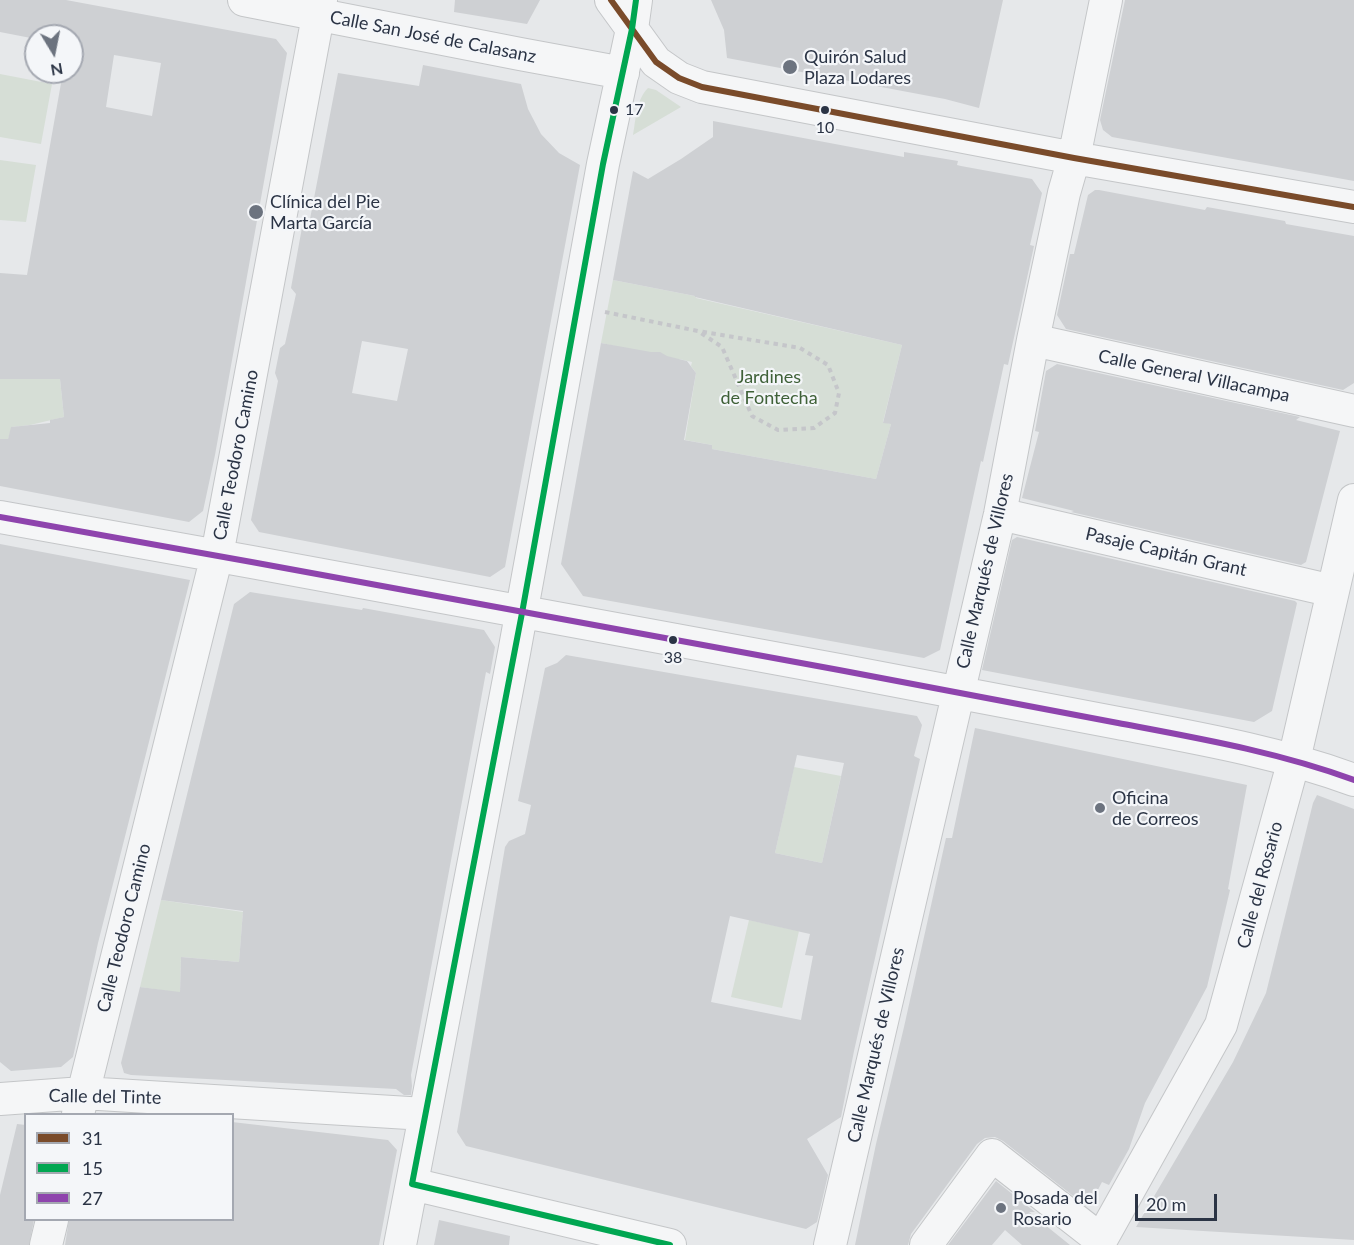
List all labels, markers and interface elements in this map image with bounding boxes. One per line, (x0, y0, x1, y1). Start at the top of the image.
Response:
street label: Calle San José de Calasanz (328, 6, 538, 68)
north arrow (24, 24, 84, 84)
place label: Quirón Salud Plaza Lodares (804, 46, 911, 88)
marker: Quirón Salud Plaza Lodares (781, 58, 799, 76)
text: N (49, 60, 65, 81)
place label: 17 (625, 100, 644, 120)
marker: 17 (608, 104, 620, 116)
marker: 10 (819, 104, 831, 116)
place label: 10 (816, 118, 834, 138)
place label: Clínica del Pie Marta García (270, 191, 380, 234)
marker: Clínica del Pie Marta García (247, 203, 265, 221)
street label: Calle General Villacampa (1096, 345, 1292, 407)
park label: Jardines de Fontecha (720, 366, 818, 409)
street label: Calle Teodoro Camino (209, 368, 263, 542)
street label: Calle Marqués de Villores (952, 471, 1018, 671)
street label: Pasaje Capitán Grant (1083, 523, 1249, 581)
marker: 38 (667, 634, 679, 646)
place label: 38 (664, 648, 682, 668)
place label: Oficina de Correos (1112, 787, 1198, 830)
marker: Oficina de Correos (1093, 801, 1107, 815)
street label: Calle del Rosario (1233, 819, 1287, 951)
street label: Calle Teodoro Camino (93, 841, 155, 1015)
street label: Calle Marqués de Villores (843, 945, 909, 1145)
street label: Calle del Tinte (48, 1085, 162, 1109)
legend (24, 1113, 234, 1221)
text: 31 (82, 1127, 103, 1149)
text: 15 (82, 1157, 103, 1179)
scale bar (1138, 1182, 1220, 1220)
text: 27 (82, 1187, 103, 1209)
place label: Posada del Rosario (1013, 1187, 1098, 1230)
text: 20 m (1146, 1193, 1186, 1215)
marker: Posada del Rosario (994, 1201, 1008, 1215)

